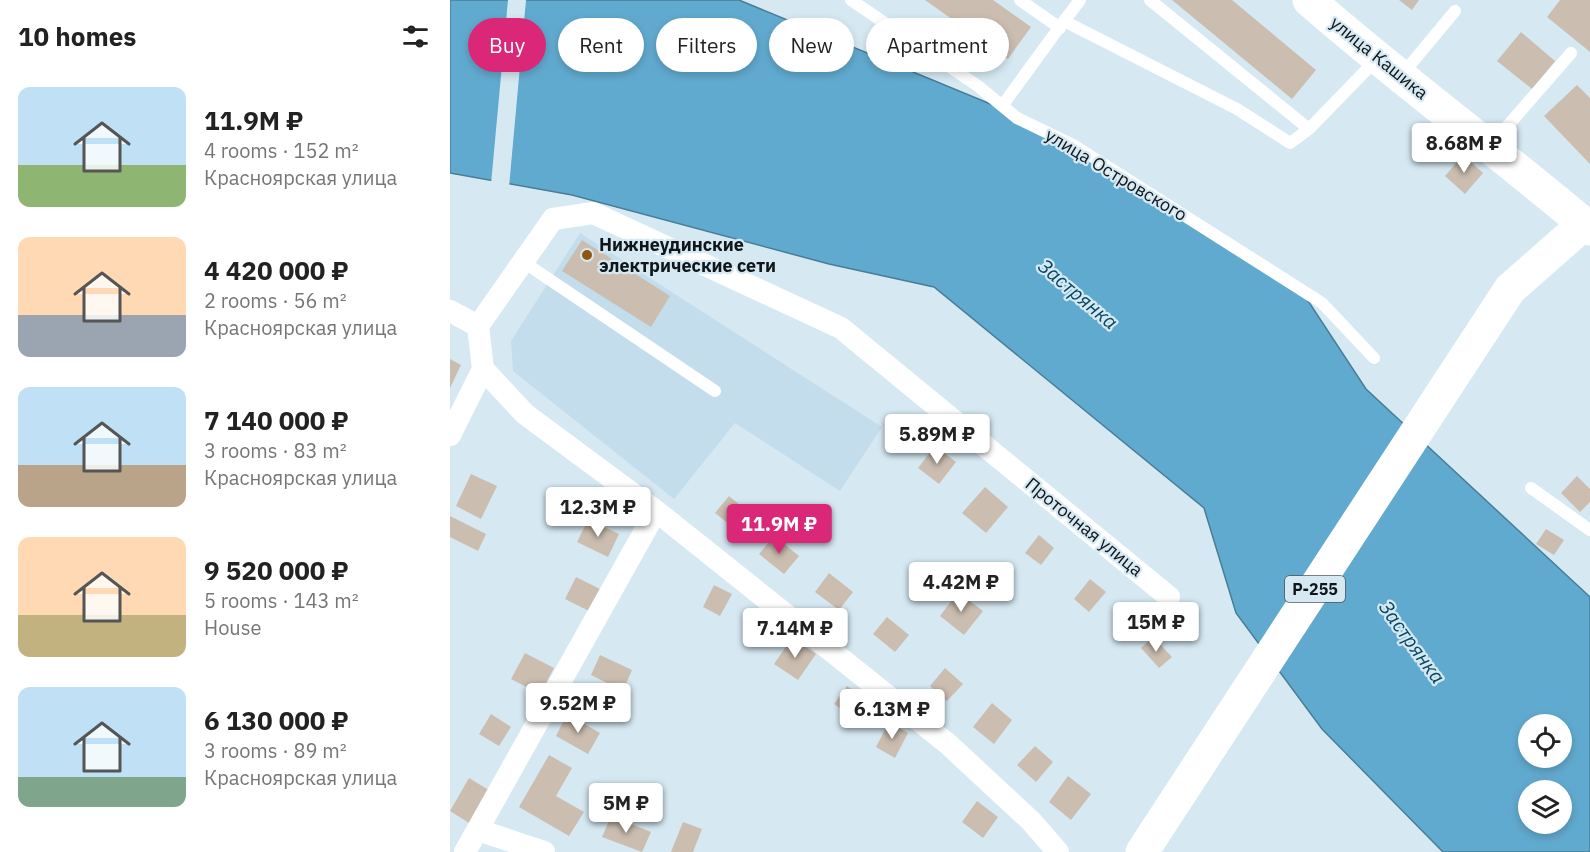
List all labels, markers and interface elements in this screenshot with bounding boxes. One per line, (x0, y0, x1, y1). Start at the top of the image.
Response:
street label: улица Кашика (1326, 11, 1433, 104)
chip: Buy (468, 18, 546, 72)
chip: Rent (558, 18, 644, 72)
chip: Filters (656, 18, 757, 72)
chip: New (769, 18, 854, 72)
chip: Apartment (866, 18, 1009, 72)
text: 10 homes (18, 19, 136, 53)
icon: filters (399, 20, 432, 53)
text: 11.9M ₽ (204, 103, 303, 137)
icon: home (66, 111, 138, 183)
street label: улица Островского (1041, 123, 1191, 226)
pin: 8.68M ₽ (1409, 123, 1519, 174)
text: 8.68M ₽ (1426, 129, 1502, 156)
text: 4 rooms · 152 m² (204, 137, 359, 164)
text: Красноярская улица (204, 164, 397, 191)
place label: Нижнеудинские электрические сети (599, 233, 776, 277)
marker: Нижнеудинские электрические сети (580, 248, 594, 262)
water label: Застрянка (1033, 252, 1124, 335)
text: 4 420 000 ₽ (204, 253, 349, 287)
icon: home (66, 261, 138, 333)
text: 2 rooms · 56 m² (204, 287, 347, 314)
text: Красноярская улица (204, 314, 397, 341)
text: 7 140 000 ₽ (204, 403, 349, 437)
icon: home (66, 411, 138, 483)
pin: 5.89M ₽ (882, 414, 992, 465)
text: 5.89M ₽ (899, 420, 975, 447)
text: 3 rooms · 83 m² (204, 437, 347, 464)
text: Красноярская улица (204, 464, 397, 491)
street label: Проточная улица (1021, 472, 1148, 581)
pin: 12.3M ₽ (543, 487, 653, 538)
text: 12.3M ₽ (560, 493, 636, 520)
pin: 11.9M ₽ (724, 504, 834, 555)
text: 11.9M ₽ (741, 510, 817, 537)
text: 9 520 000 ₽ (204, 553, 349, 587)
icon: home (66, 561, 138, 633)
pin: 4.42M ₽ (906, 562, 1016, 613)
text: 4.42M ₽ (923, 568, 999, 595)
road number: Р-255 (1285, 576, 1345, 602)
text: 5 rooms · 143 m² (204, 587, 359, 614)
water label: Застрянка (1373, 595, 1452, 689)
pin: 15M ₽ (1114, 602, 1198, 653)
pin: 7.14M ₽ (740, 608, 850, 659)
text: 15M ₽ (1127, 608, 1185, 635)
text: House (204, 614, 261, 641)
text: 7.14M ₽ (757, 614, 833, 641)
pin: 9.52M ₽ (523, 683, 633, 734)
text: 9.52M ₽ (540, 689, 616, 716)
pin: 6.13M ₽ (837, 689, 947, 740)
text: 6.13M ₽ (854, 695, 930, 722)
text: 6 130 000 ₽ (204, 703, 349, 737)
icon: home (66, 711, 138, 783)
map controls (1518, 714, 1572, 834)
button: locate (1518, 714, 1572, 768)
text: 3 rooms · 89 m² (204, 737, 347, 764)
text: Красноярская улица (204, 764, 397, 791)
button: layers (1518, 780, 1572, 834)
pin: 5M ₽ (590, 783, 662, 834)
text: 5M ₽ (603, 789, 649, 816)

